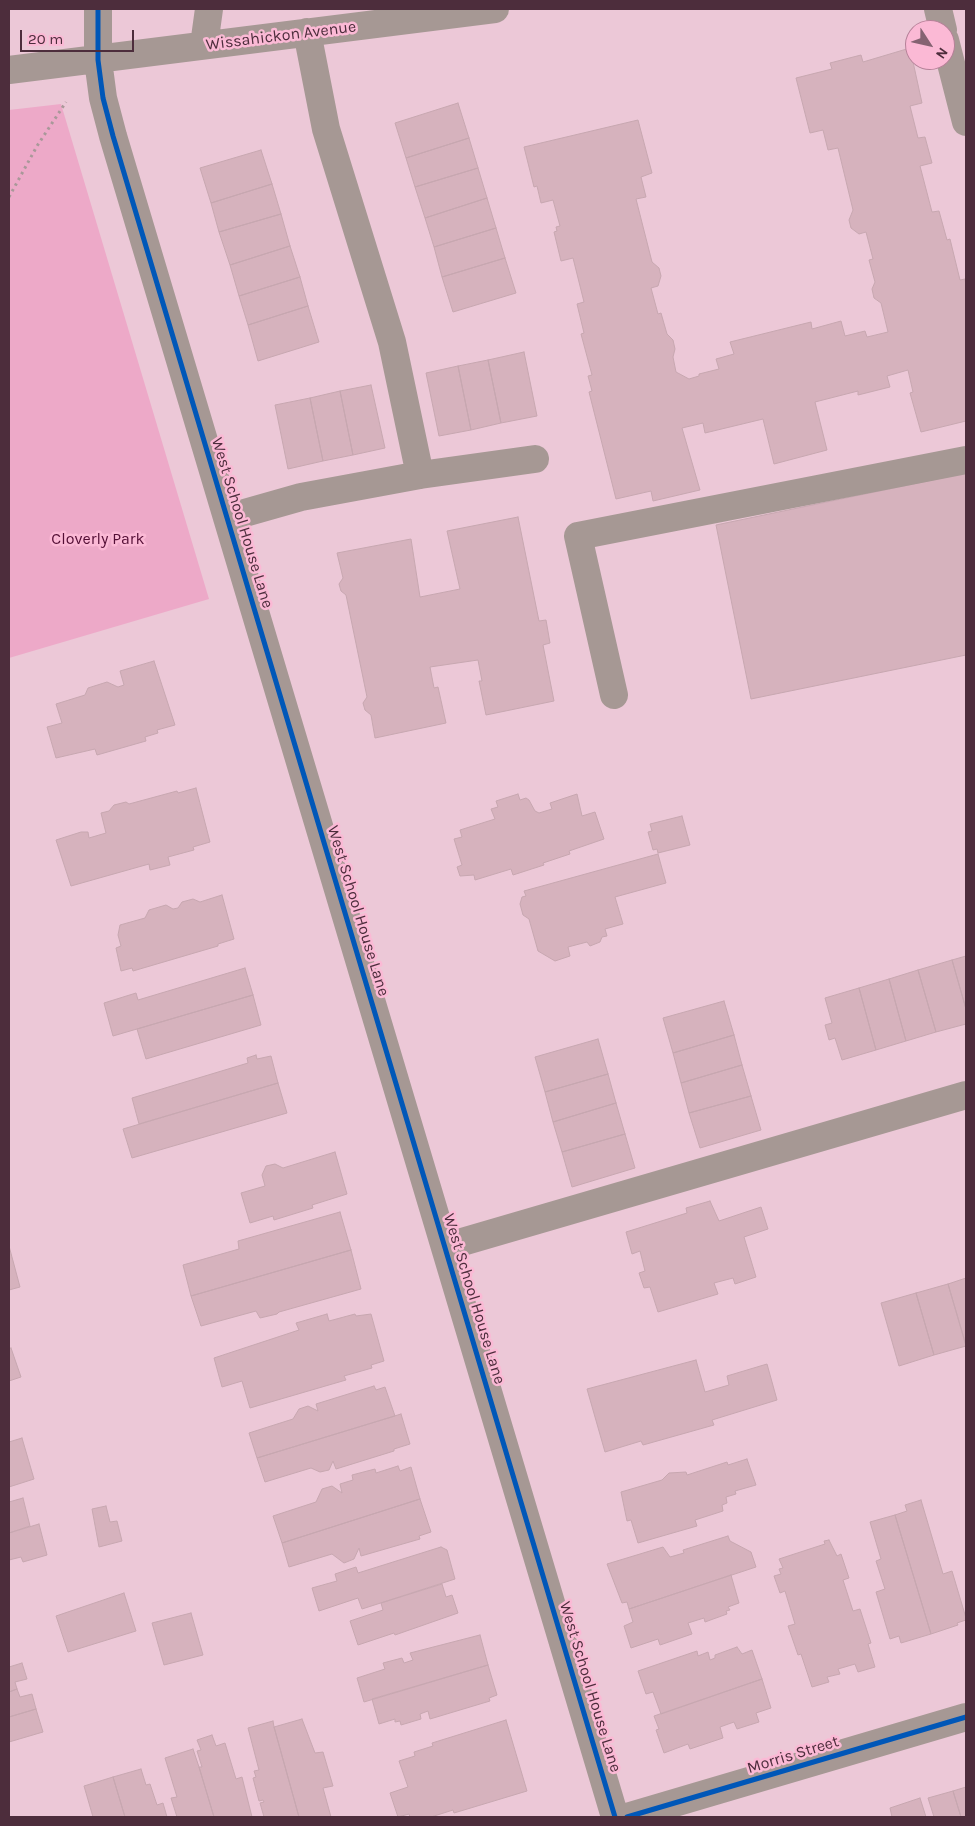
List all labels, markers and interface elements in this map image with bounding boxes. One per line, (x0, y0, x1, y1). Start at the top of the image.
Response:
street label: Wissahickon Avenue (205, 17, 357, 55)
scale bar (22, 20, 136, 52)
north arrow (905, 20, 955, 70)
text: 20 m (28, 30, 63, 48)
text: N (932, 44, 952, 62)
street label: West School House Lane (207, 435, 277, 611)
park label: Cloverly Park (51, 529, 145, 549)
street label: West School House Lane (323, 823, 393, 999)
street label: West School House Lane (439, 1211, 509, 1387)
street label: West School House Lane (555, 1599, 625, 1775)
street label: Morris Street (745, 1732, 841, 1778)

